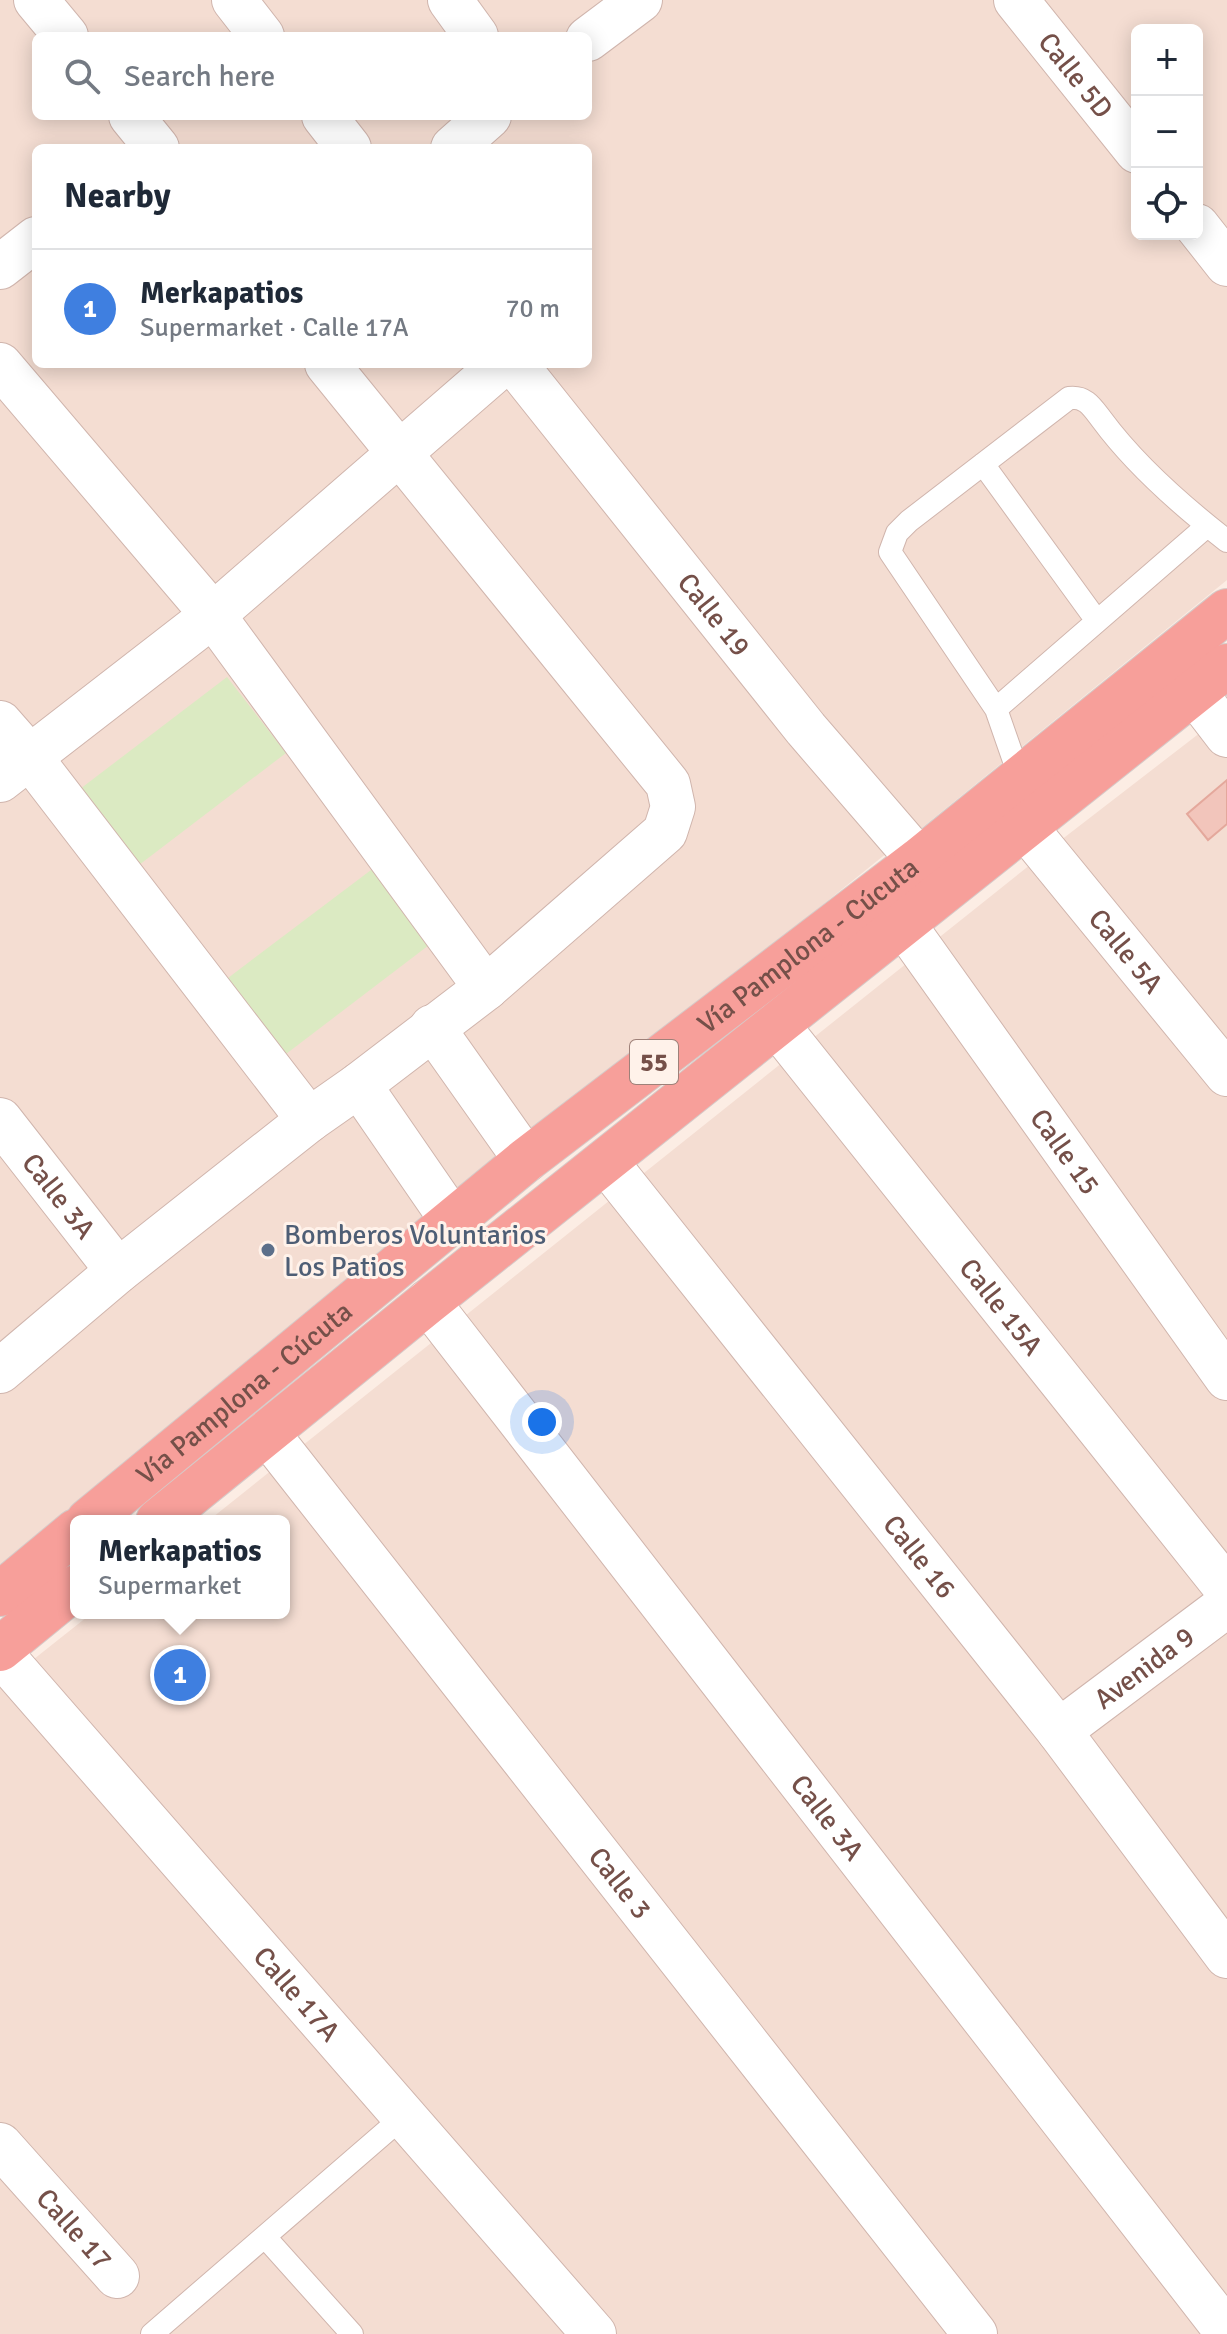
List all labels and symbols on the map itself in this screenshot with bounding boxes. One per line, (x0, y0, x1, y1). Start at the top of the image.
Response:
street label: Calle 5D (1031, 26, 1120, 125)
street label: Calle 19 (670, 566, 757, 663)
street label: Vía Pamplona - Cúcuta (691, 850, 926, 1041)
street label: Calle 5A (1081, 902, 1170, 1001)
road number: 55 (630, 1040, 678, 1084)
street label: Calle 15 (1023, 1102, 1107, 1201)
street label: Calle 3A (14, 1147, 102, 1246)
place label: Bomberos Voluntarios Los Patios (284, 1218, 546, 1284)
marker: Bomberos Voluntarios Los Patios (259, 1241, 277, 1259)
street label: Calle 15A (952, 1252, 1050, 1362)
street label: Vía Pamplona - Cúcuta (130, 1294, 359, 1492)
your location (522, 1402, 562, 1442)
street label: Calle 16 (876, 1508, 963, 1606)
street label: Avenida 9 (1088, 1620, 1201, 1717)
pin: 1 (154, 1645, 206, 1705)
street label: Calle 3A (783, 1768, 871, 1867)
street label: Calle 3 (581, 1841, 658, 1926)
street label: Calle 17A (246, 1940, 347, 2049)
street label: Calle 17 (29, 2182, 119, 2277)

